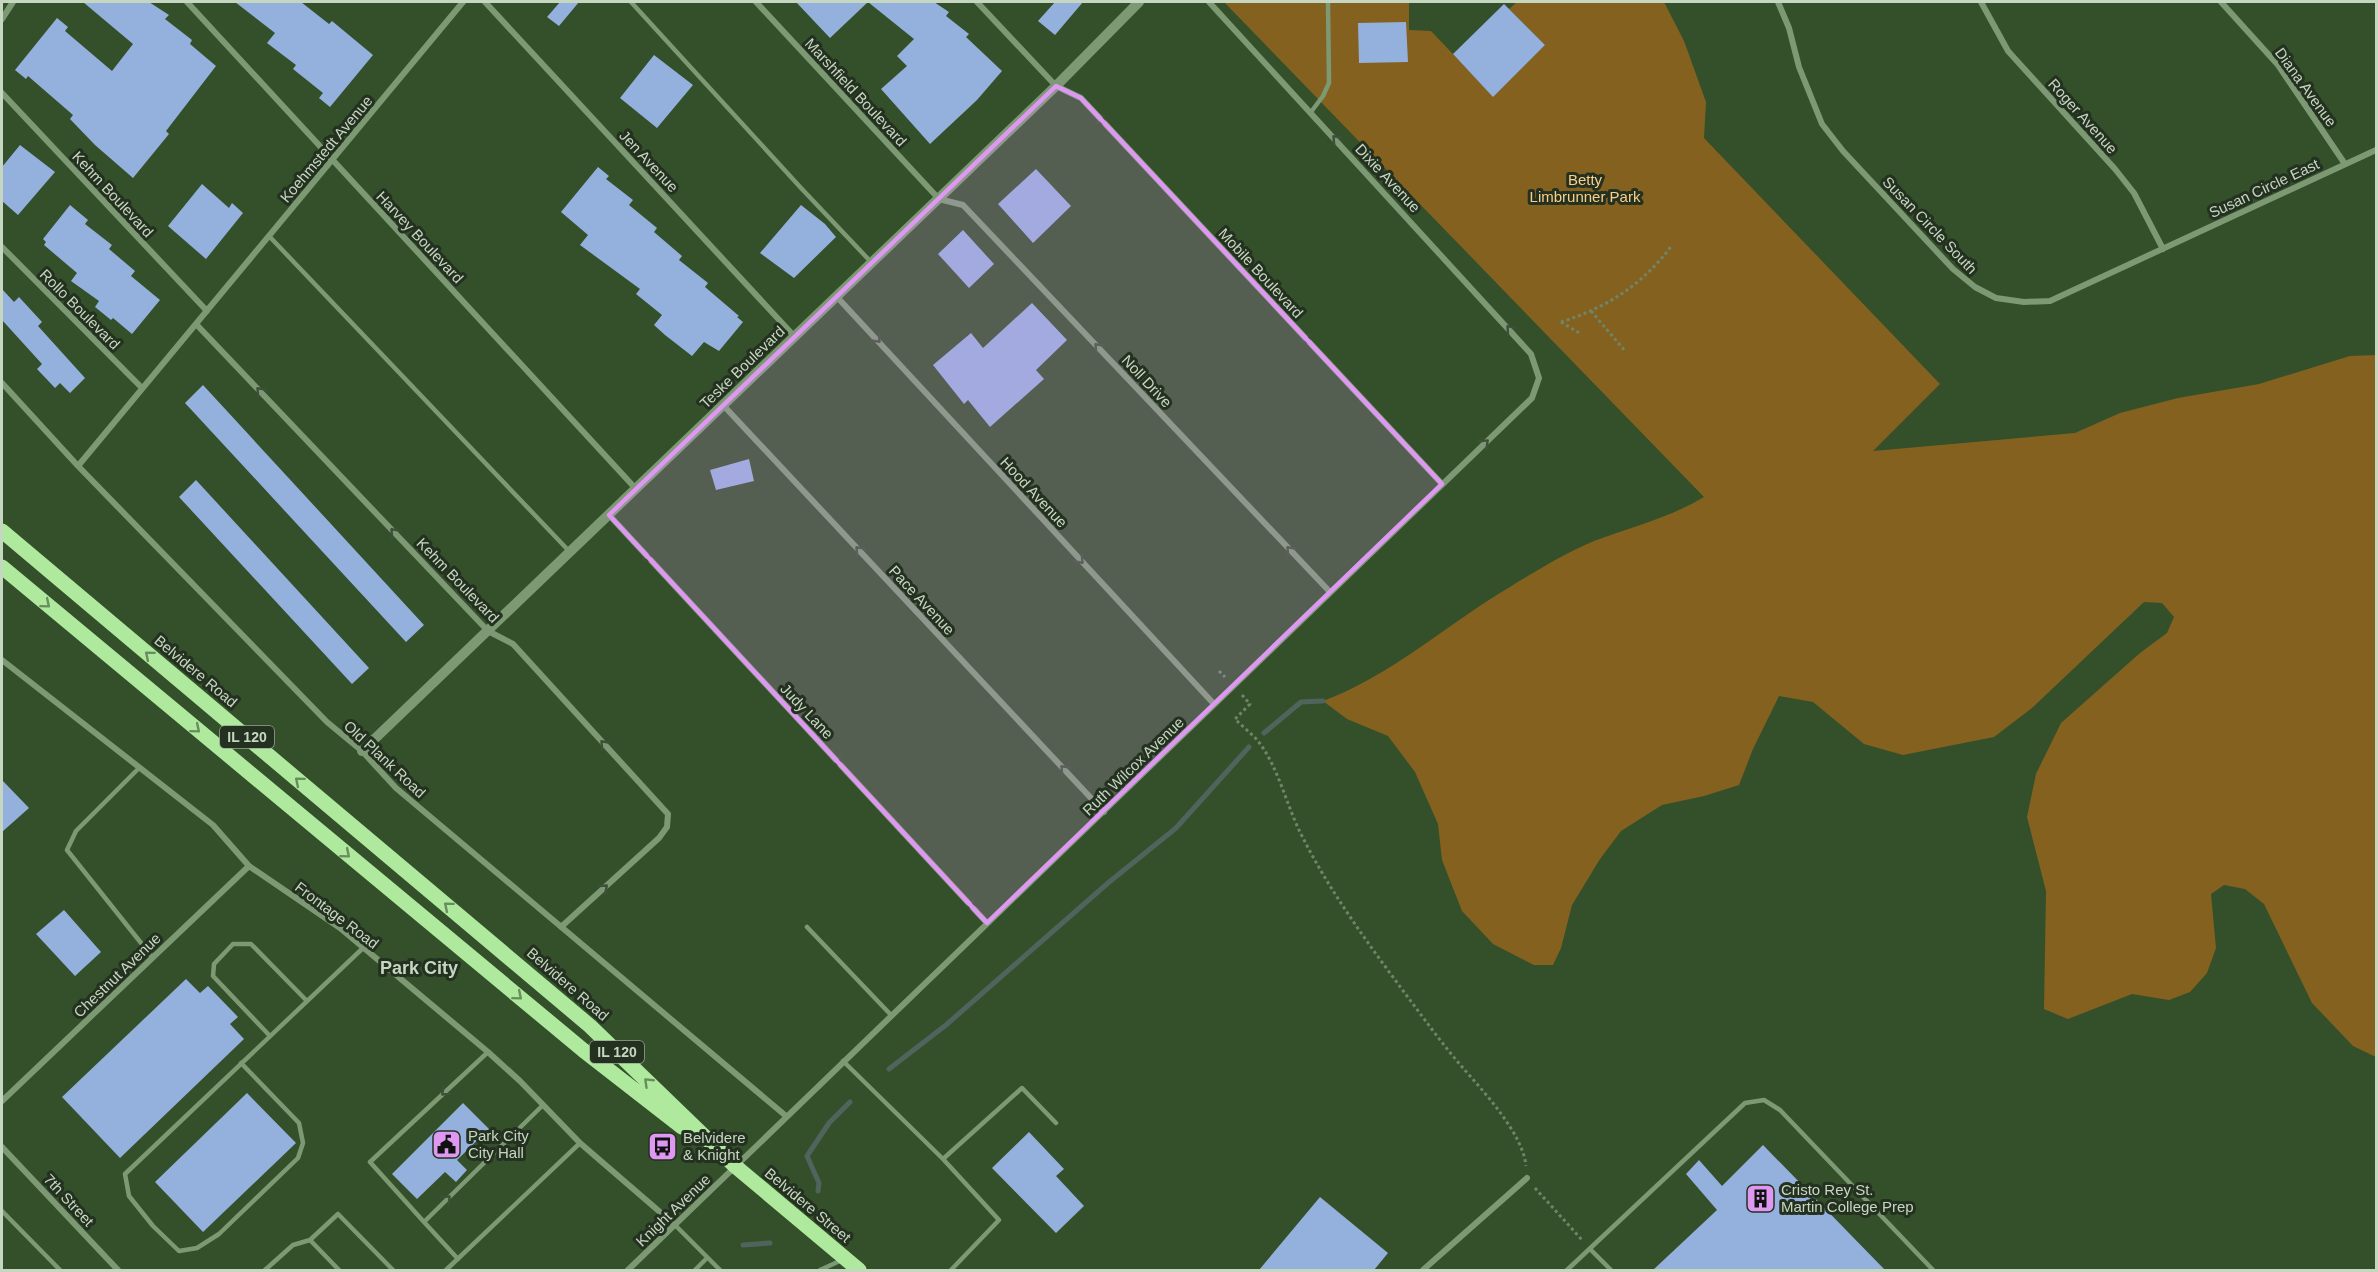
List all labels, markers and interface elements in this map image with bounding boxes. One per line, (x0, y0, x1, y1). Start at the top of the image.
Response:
street label: Marshfield Boulevard (802, 35, 910, 149)
street label: Diana Avenue (2272, 44, 2340, 130)
street label: Roger Avenue (2045, 75, 2121, 157)
street label: Koehmstedt Avenue (276, 92, 376, 206)
one-way arrow (1095, 114, 1106, 125)
street label: Jen Avenue (616, 127, 682, 195)
one-way arrow (1332, 135, 1343, 146)
street label: Dixie Avenue (1352, 140, 1424, 216)
street label: Kehm Boulevard (69, 148, 157, 240)
street label: Susan Circle East (2206, 155, 2322, 221)
park label: Betty Limbrunner Park (1530, 171, 1641, 205)
street label: Susan Circle South (1879, 173, 1981, 277)
street label: Harvey Boulevard (373, 188, 467, 286)
street label: Mobile Boulevard (1215, 225, 1307, 321)
street label: Rollo Boulevard (37, 266, 123, 352)
street label: Teske Boulevard (696, 322, 788, 412)
one-way arrow (1506, 325, 1517, 336)
one-way arrow (869, 332, 880, 343)
one-way arrow (1300, 333, 1311, 343)
one-way arrow (1094, 344, 1105, 354)
street label: Noll Drive (1119, 351, 1175, 411)
one-way arrow (256, 387, 267, 397)
one-way arrow (1477, 440, 1488, 451)
street label: Hood Avenue (997, 453, 1071, 531)
one-way arrow (391, 529, 402, 540)
street label: Kehm Boulevard (413, 534, 503, 626)
one-way arrow (855, 546, 866, 557)
one-way arrow (1286, 546, 1297, 556)
one-way arrow (641, 551, 652, 562)
one-way arrow (1073, 552, 1084, 563)
street label: Pace Avenue (886, 562, 958, 638)
one-way arrow (40, 597, 51, 608)
street label: Belvidere Road (151, 632, 241, 710)
one-way arrow (145, 651, 156, 662)
street label: Judy Lane (777, 680, 837, 742)
street label: Ruth Wilcox Avenue (1079, 713, 1187, 819)
street label: Old Plank Road (341, 717, 429, 801)
one-way arrow (190, 722, 201, 733)
road number: IL 120 (220, 726, 274, 748)
one-way arrow (601, 740, 612, 751)
one-way arrow (831, 755, 842, 766)
one-way arrow (1060, 765, 1071, 775)
one-way arrow (294, 777, 305, 788)
one-way arrow (339, 846, 350, 857)
street label: Frontage Road (292, 878, 382, 952)
one-way arrow (597, 884, 608, 895)
one-way arrow (964, 899, 975, 909)
one-way arrow (444, 902, 455, 913)
street label: Chestnut Avenue (70, 929, 164, 1021)
street label: Belvidere Road (524, 944, 612, 1024)
district label: Park City (380, 958, 458, 978)
one-way arrow (511, 989, 522, 1000)
road number: IL 120 (590, 1041, 644, 1063)
one-way arrow (644, 1078, 654, 1089)
one-way arrow (441, 1085, 451, 1096)
place label: Park City City Hall (468, 1127, 529, 1161)
public building icon: Park City City Hall (431, 1128, 463, 1160)
place label: Belvidere & Knight (683, 1129, 746, 1163)
bus stop icon: Belvidere & Knight (646, 1130, 678, 1162)
street label: Belvidere Street (762, 1164, 855, 1246)
street label: 7th Street (41, 1170, 98, 1230)
street label: Knight Avenue (632, 1170, 714, 1250)
place label: Cristo Rey St. Martin College Prep (1781, 1181, 1914, 1215)
building icon: Cristo Rey St. Martin College Prep (1744, 1182, 1776, 1214)
one-way arrow (439, 1196, 450, 1207)

